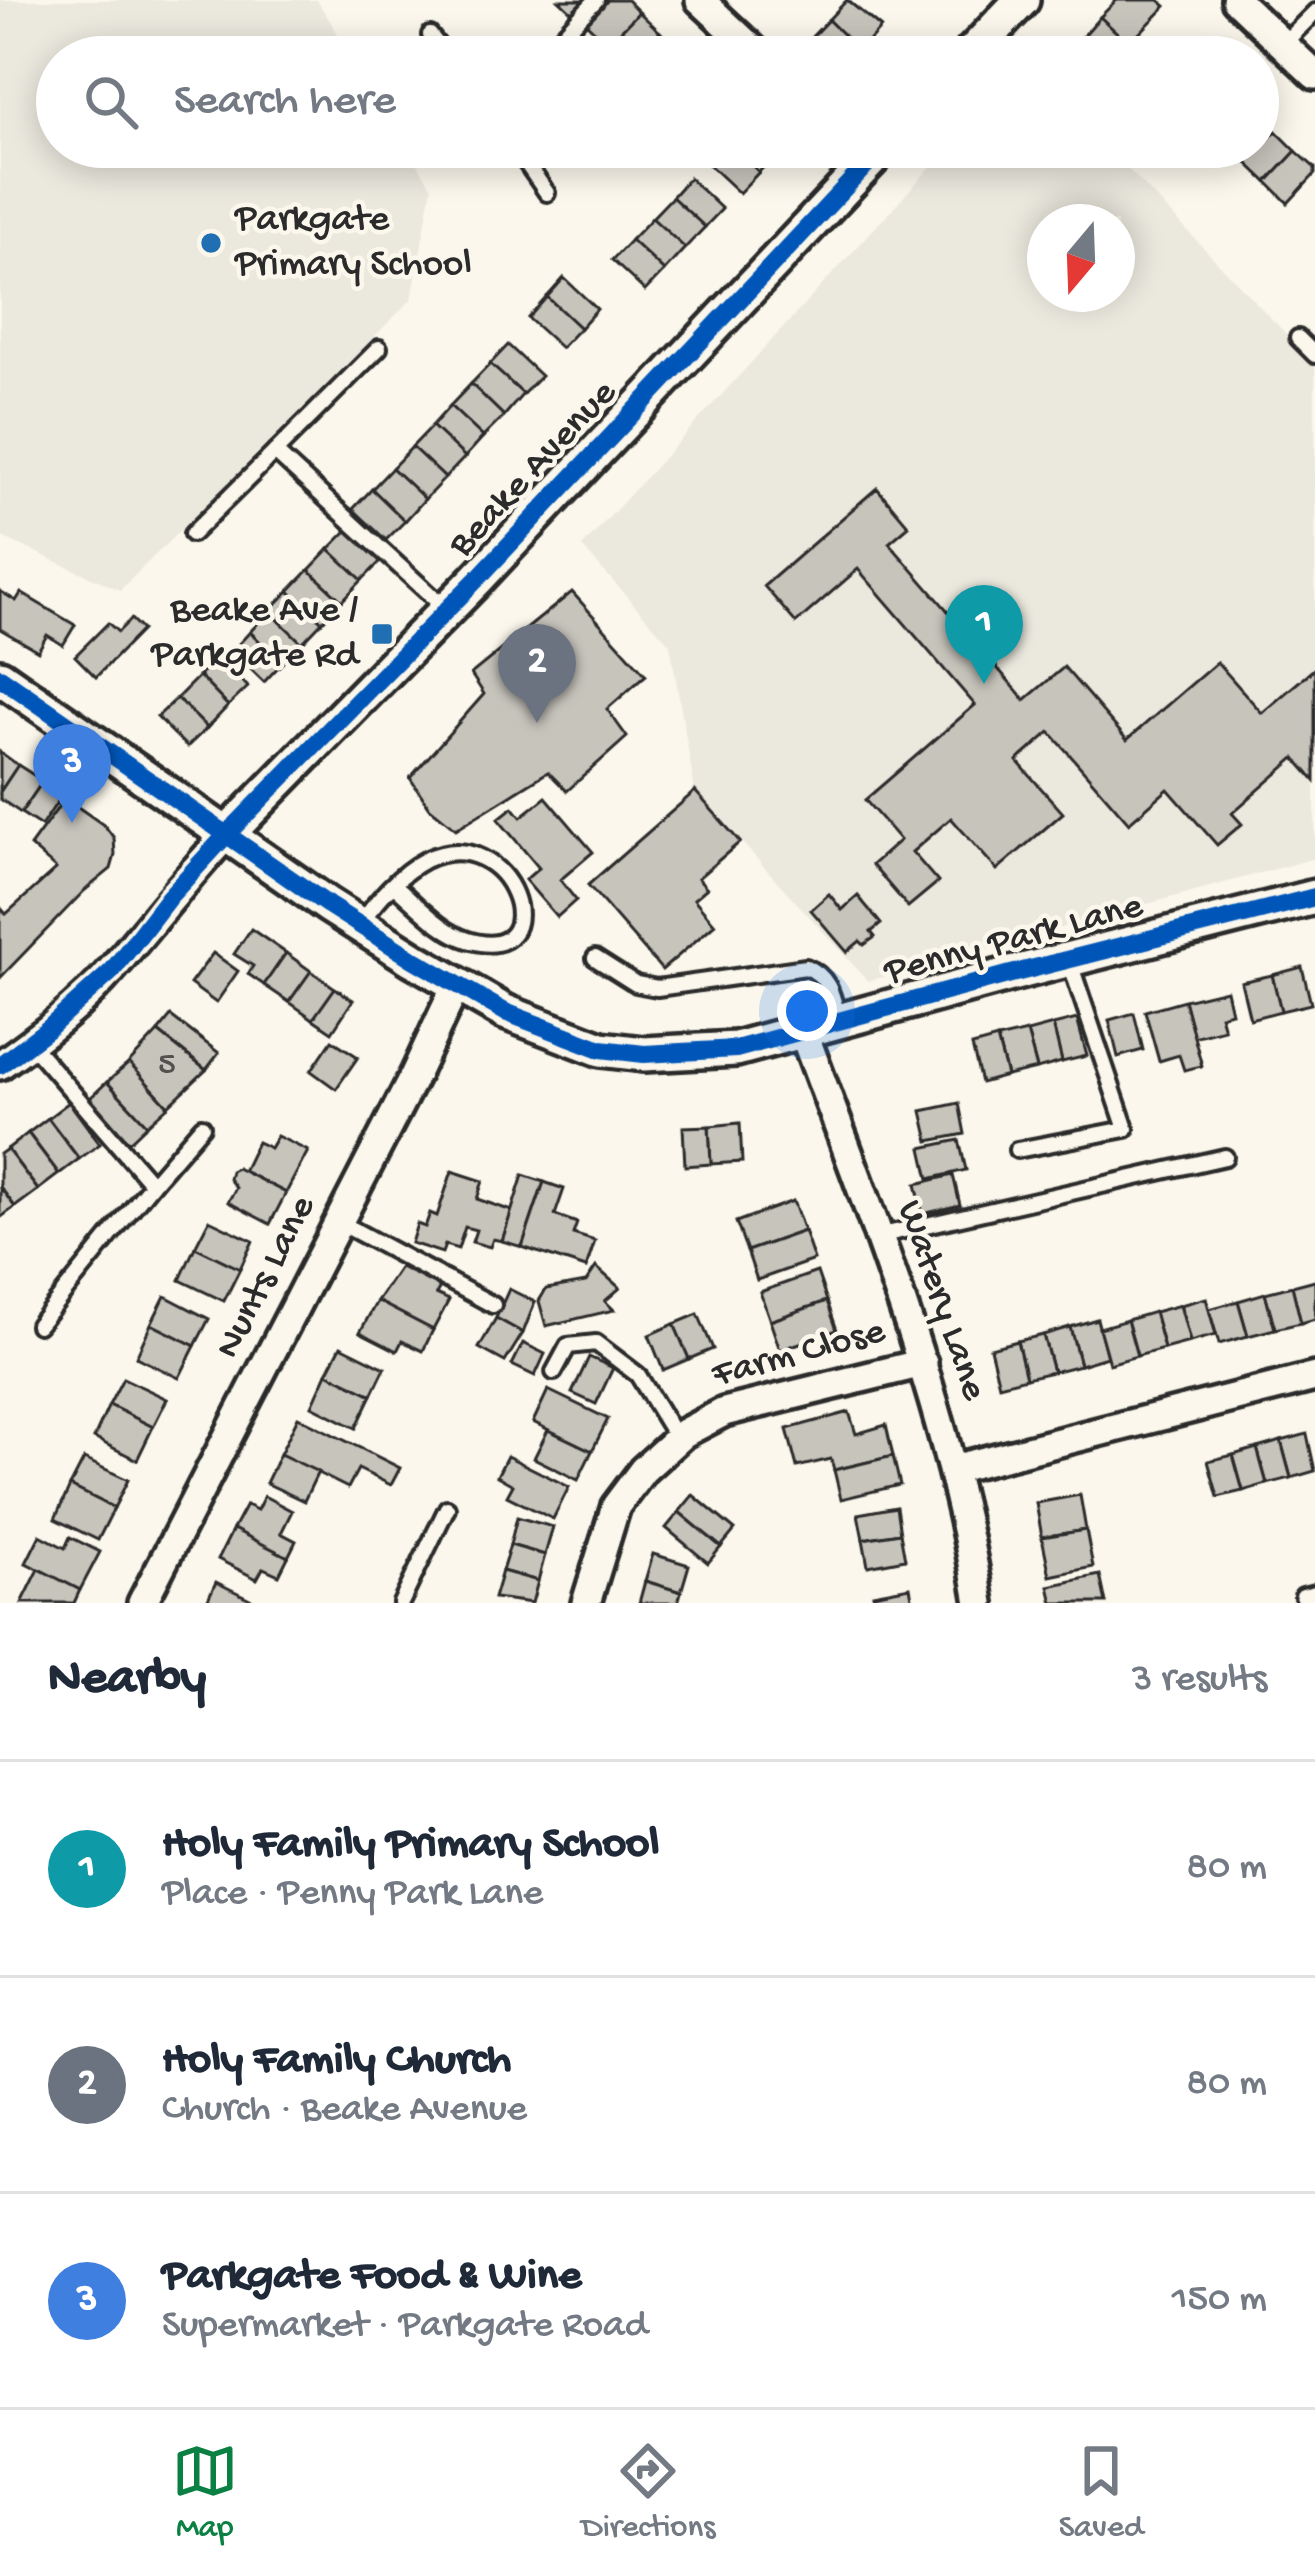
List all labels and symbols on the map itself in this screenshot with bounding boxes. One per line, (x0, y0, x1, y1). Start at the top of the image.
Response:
place label: Parkgate Primary School (233, 198, 472, 289)
north arrow (1027, 204, 1135, 312)
marker: Parkgate Primary School (198, 230, 224, 256)
street label: Beake Avenue (440, 371, 628, 569)
pin: 1 (945, 585, 1023, 684)
place label: Beake Ave / Parkgate Rd (149, 589, 361, 680)
marker: Beake Ave / Parkgate Rd (369, 621, 395, 647)
pin: 2 (498, 624, 576, 723)
pin: 3 (33, 724, 111, 823)
street label: Penny Park Lane (878, 884, 1149, 998)
your location (777, 981, 837, 1041)
house number: 5 (158, 1047, 176, 1085)
street label: Nunts Lane (206, 1188, 328, 1367)
street label: Watery Lane (884, 1195, 996, 1407)
street label: Farm Close (707, 1310, 891, 1400)

